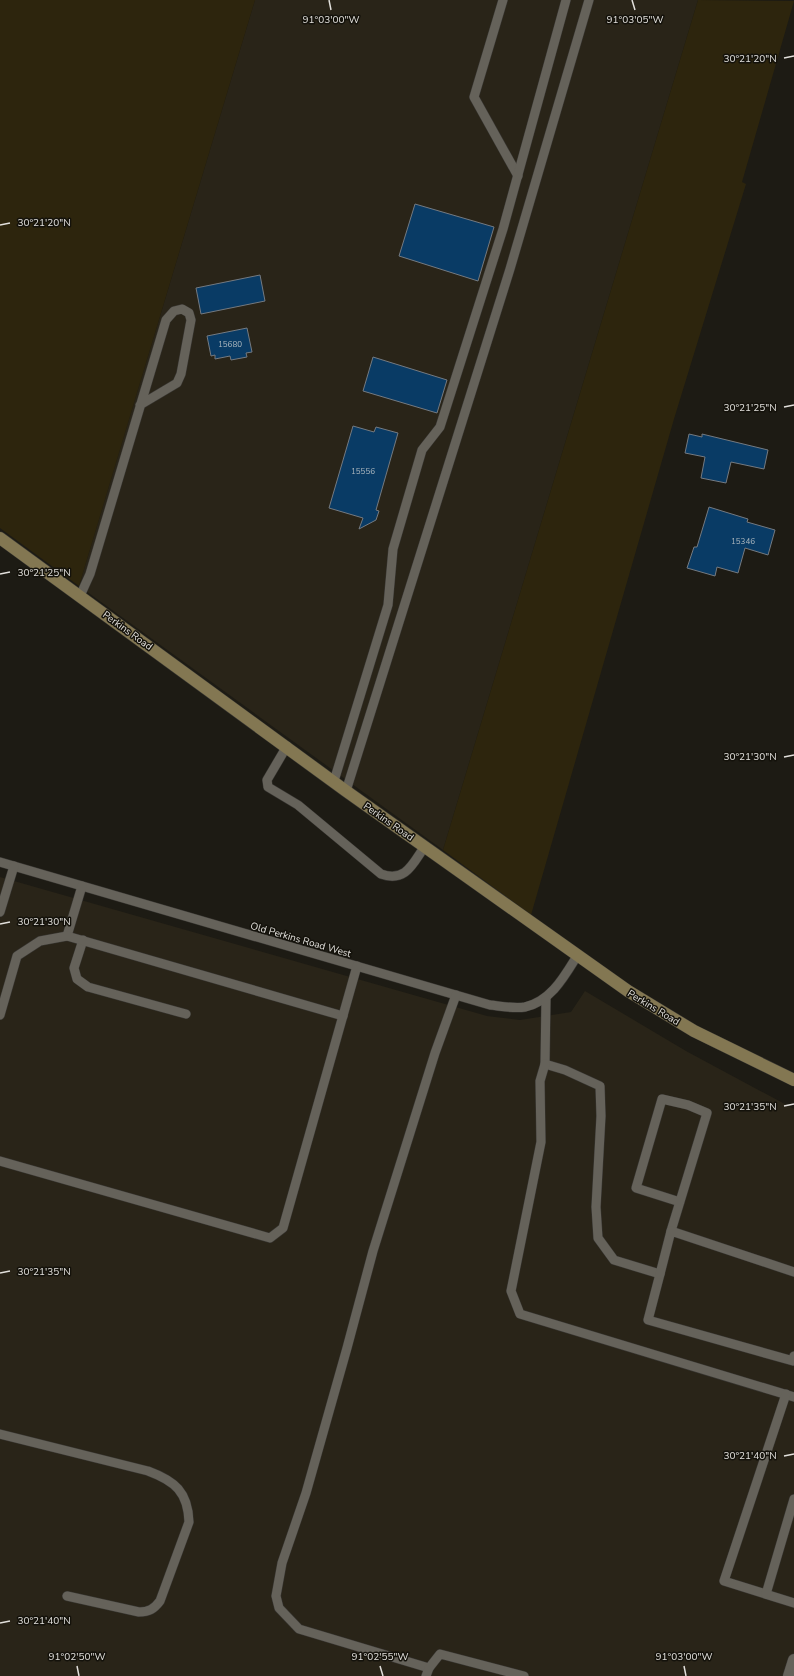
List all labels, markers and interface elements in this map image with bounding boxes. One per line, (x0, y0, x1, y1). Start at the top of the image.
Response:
text: 91°03'00"W (303, 13, 359, 27)
text: 91°03'05"W (607, 13, 663, 27)
text: 30°21'20"N (723, 52, 777, 66)
text: 30°21'20"N (17, 216, 71, 230)
house number: 15680 (218, 339, 242, 350)
text: 30°21'25"N (723, 401, 777, 415)
house number: 15556 (351, 466, 375, 477)
house number: 15346 (731, 536, 755, 547)
text: 30°21'25"N (17, 566, 71, 580)
street label: Perkins Road (100, 608, 155, 654)
text: 30°21'30"N (723, 750, 777, 764)
street label: Perkins Road (360, 799, 417, 844)
text: 30°21'30"N (17, 915, 71, 929)
street label: Old Perkins Road West (249, 919, 353, 961)
street label: Perkins Road (625, 987, 682, 1029)
text: 30°21'35"N (723, 1100, 777, 1114)
text: 30°21'35"N (17, 1265, 71, 1279)
text: 30°21'40"N (723, 1449, 777, 1463)
text: 30°21'40"N (17, 1614, 71, 1628)
text: 91°02'50"W (49, 1650, 105, 1664)
text: 91°02'55"W (352, 1650, 408, 1664)
text: 91°03'00"W (656, 1650, 712, 1664)

